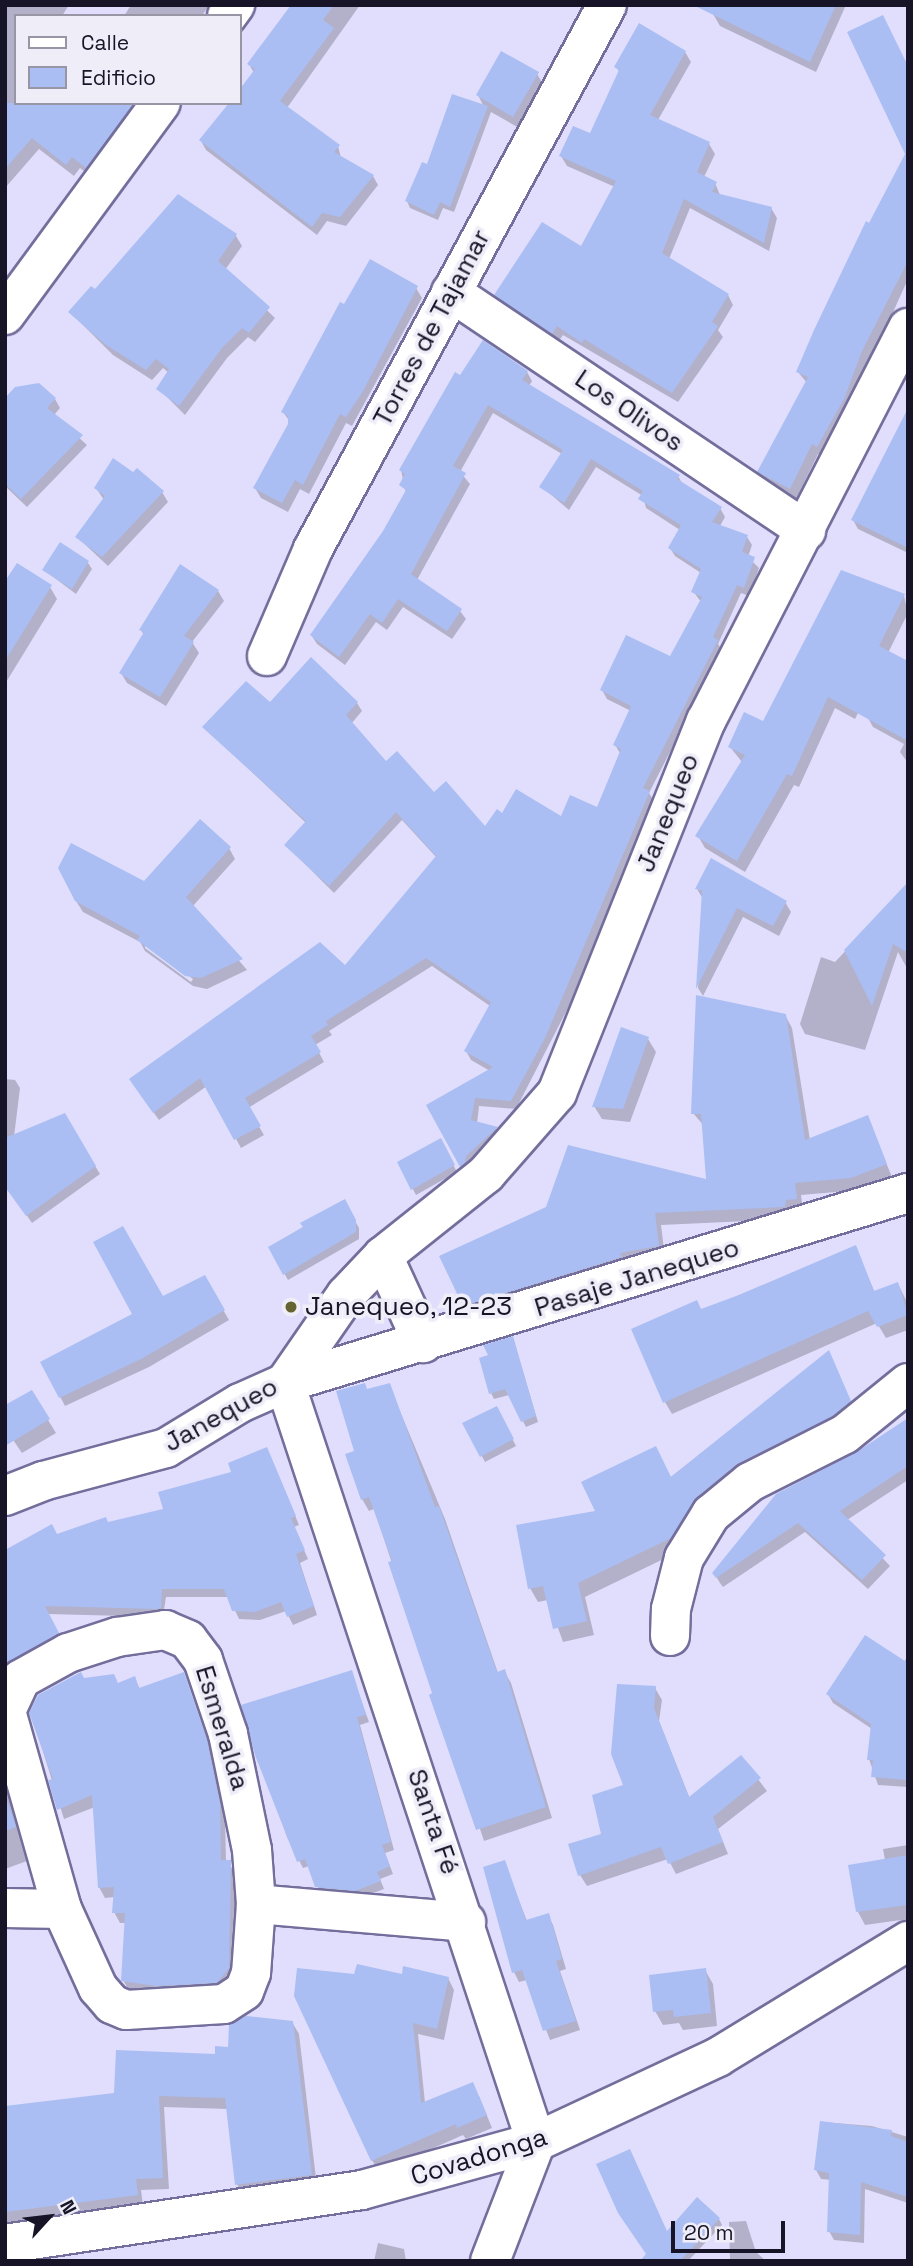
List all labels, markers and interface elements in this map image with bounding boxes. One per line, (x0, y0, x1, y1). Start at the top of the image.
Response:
legend (14, 14, 242, 105)
text: Calle (81, 29, 129, 56)
text: Edificio (81, 64, 156, 91)
street label: Torres de Tajamar (367, 224, 497, 432)
street label: Los Olivos (569, 363, 689, 459)
street label: Janequeo (630, 749, 706, 877)
street label: Pasaje Janequeo (531, 1232, 743, 1324)
place label: Janequeo, 12-23 (305, 1291, 513, 1323)
marker: Janequeo, 12-23 (283, 1299, 299, 1315)
street label: Janequeo (159, 1371, 283, 1459)
street label: Esmeralda (188, 1662, 256, 1794)
street label: Santa Fé (400, 1765, 466, 1879)
street label: Covadonga (407, 2121, 551, 2193)
north arrow (14, 2182, 84, 2252)
text: N (54, 2196, 82, 2219)
scale bar (675, 2206, 789, 2250)
text: 20 m (684, 2219, 734, 2246)

